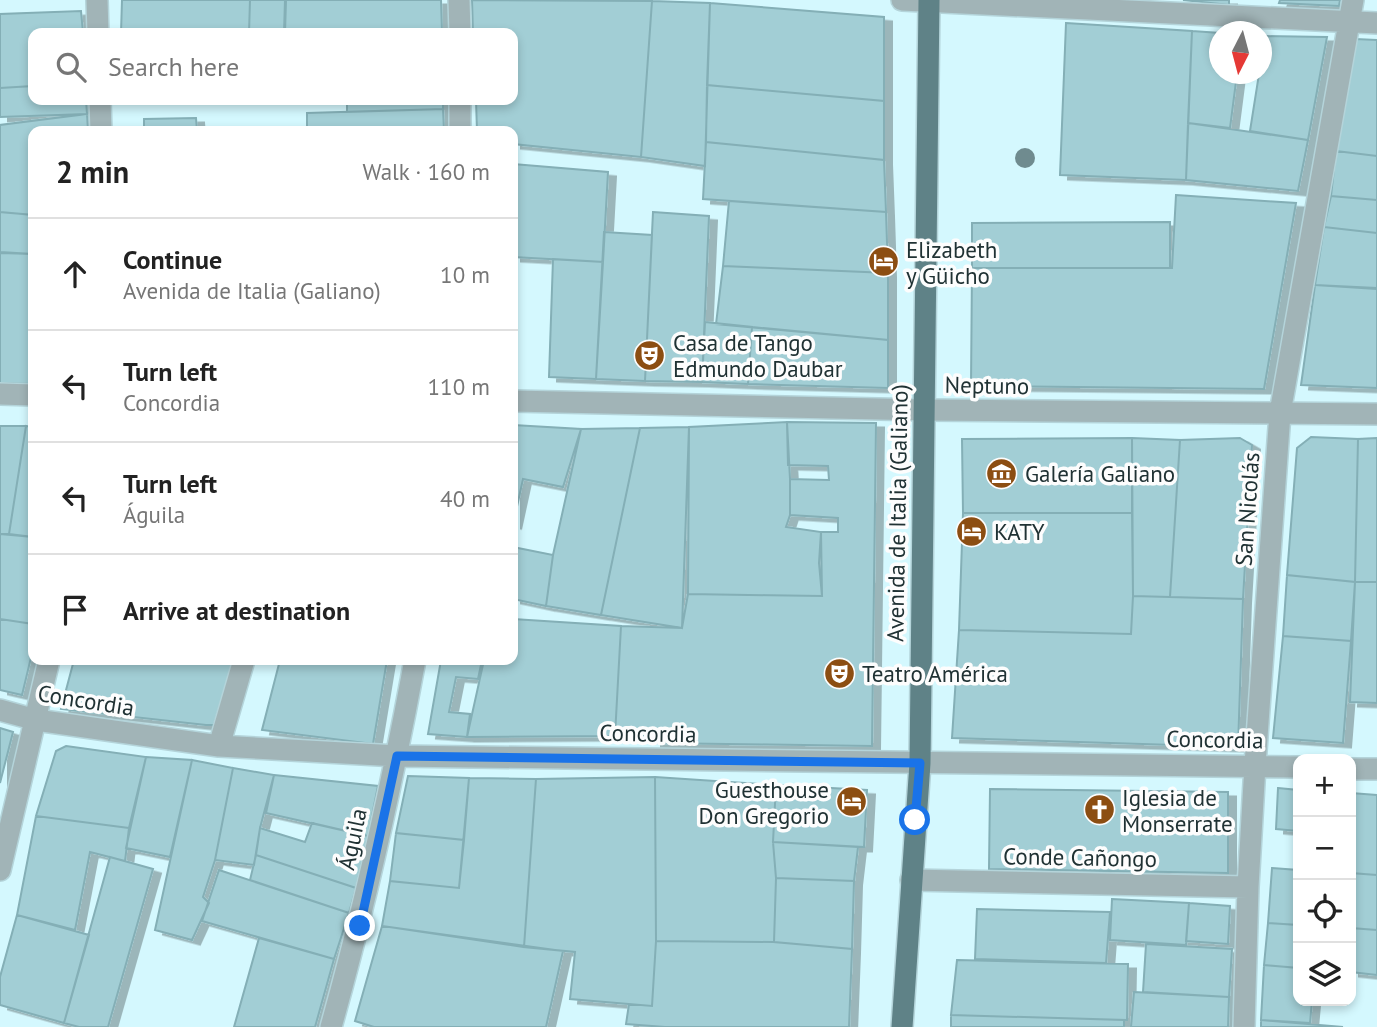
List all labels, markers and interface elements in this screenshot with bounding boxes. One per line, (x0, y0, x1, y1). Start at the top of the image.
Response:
north arrow (1209, 21, 1272, 84)
search box (28, 28, 518, 105)
icon: search (52, 48, 90, 86)
text: Search here (108, 50, 239, 83)
text: 2 min (56, 152, 129, 191)
text: Walk · 160 m (363, 157, 490, 186)
place label: Elizabeth y Güicho (906, 235, 997, 290)
text: Continue (123, 243, 222, 276)
hotel icon: Elizabeth y Güicho (866, 245, 900, 279)
icon: ahead (56, 255, 94, 293)
text: 10 m (440, 260, 490, 289)
text: Avenida de Italia (Galiano) (123, 276, 381, 305)
place label: Casa de Tango Edmundo Daubar (673, 328, 843, 383)
theatre icon: Casa de Tango Edmundo Daubar (633, 338, 667, 372)
text: Turn left (123, 355, 217, 388)
icon: left (56, 367, 94, 405)
street label: Neptuno (944, 370, 1030, 400)
text: 110 m (428, 372, 490, 401)
street label: Avenida de Italia (Galiano) (880, 384, 914, 642)
text: Concordia (123, 388, 220, 417)
street label: San Nicolás (1229, 451, 1265, 567)
museum icon: Galería Galiano (985, 456, 1019, 490)
place label: Galería Galiano (1025, 459, 1175, 488)
text: Turn left (123, 467, 217, 500)
icon: left (56, 479, 94, 517)
text: 40 m (440, 484, 490, 513)
text: Águila (123, 500, 185, 529)
hotel icon: KATY (954, 514, 988, 548)
place label: KATY (994, 517, 1045, 546)
icon: arrive (56, 591, 94, 629)
text: Arrive at destination (123, 594, 350, 627)
theatre icon: Teatro América (822, 656, 856, 690)
place label: Teatro América (862, 659, 1008, 688)
street label: Concordia (36, 678, 136, 722)
street label: Concordia (599, 718, 697, 748)
street label: Concordia (1166, 724, 1264, 754)
map controls (1293, 754, 1356, 1006)
button: + (1293, 754, 1356, 817)
place label: Guesthouse Don Gregorio (699, 775, 829, 830)
place label: Iglesia de Monserrate (1122, 783, 1233, 838)
hotel icon: Guesthouse Don Gregorio (835, 785, 869, 819)
church icon: Iglesia de Monserrate (1082, 793, 1116, 827)
route start (899, 804, 930, 835)
street label: Águila (331, 806, 373, 872)
button: − (1293, 817, 1356, 880)
street label: Conde Cañongo (1003, 841, 1157, 873)
button: locate (1293, 880, 1356, 943)
route end (344, 910, 375, 941)
button: layers (1293, 943, 1356, 1006)

